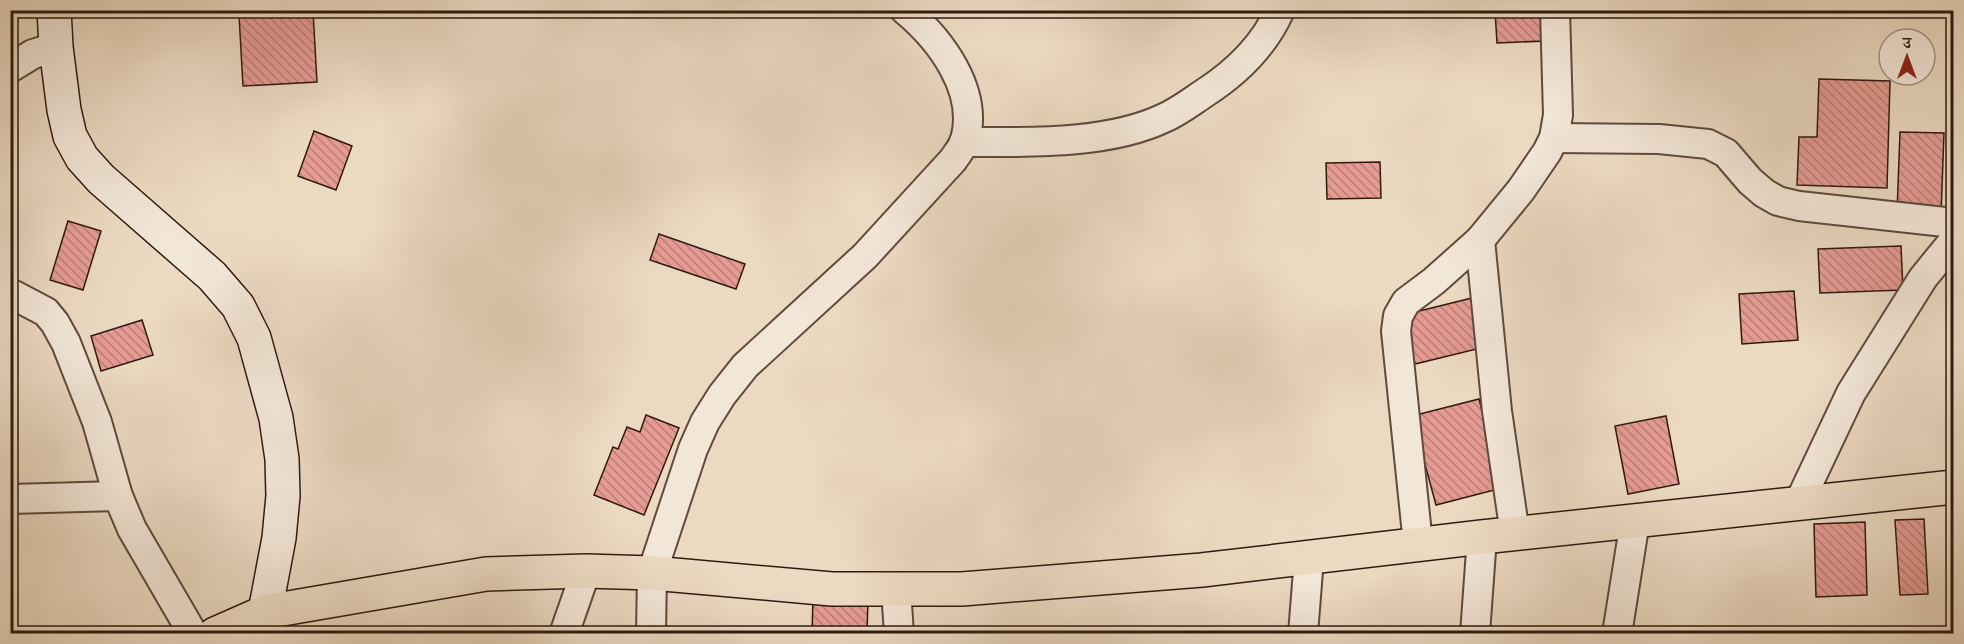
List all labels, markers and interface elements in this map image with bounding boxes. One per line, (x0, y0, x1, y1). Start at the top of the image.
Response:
north arrow (1877, 27, 1937, 87)
text: उ (1902, 36, 1913, 52)

